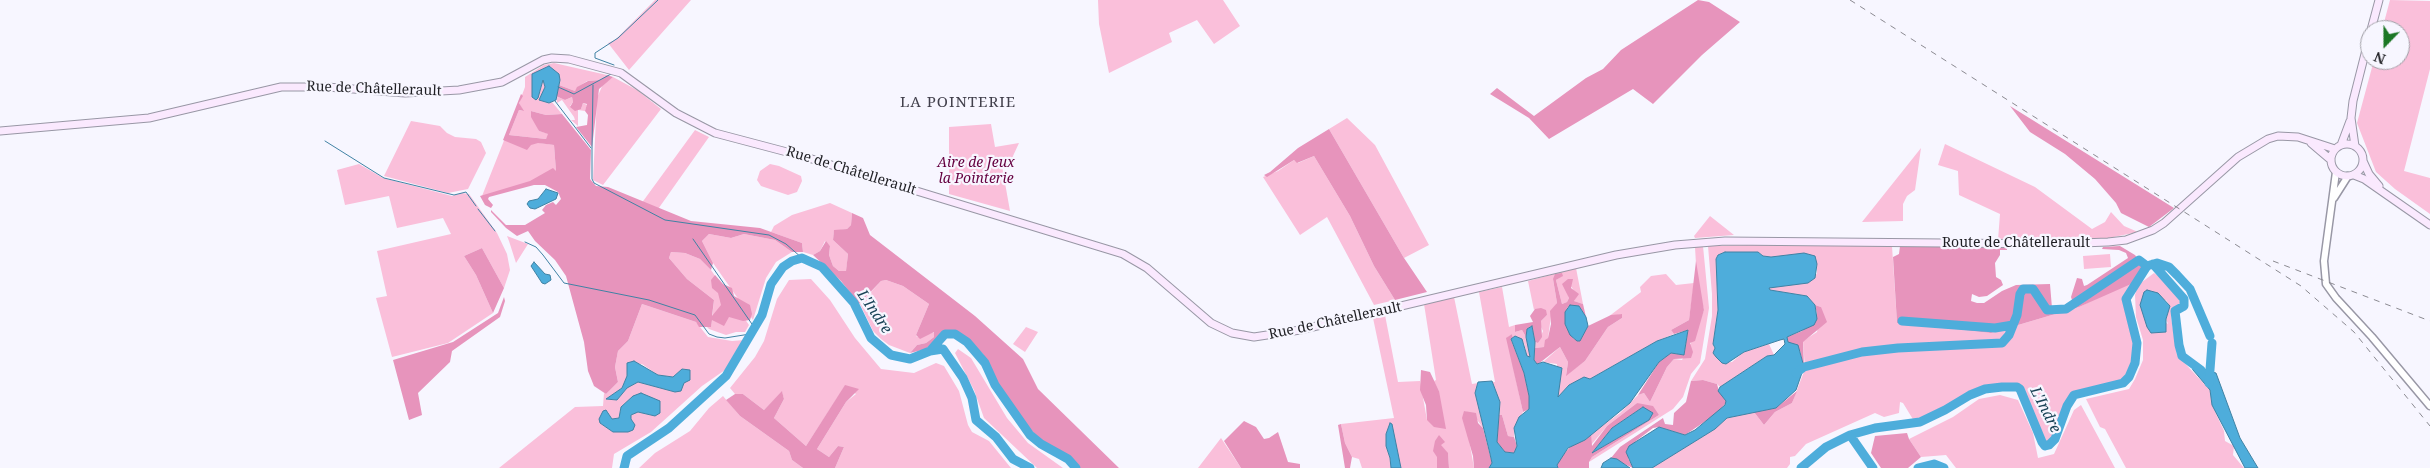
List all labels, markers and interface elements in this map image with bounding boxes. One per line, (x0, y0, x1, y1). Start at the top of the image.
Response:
north arrow (2360, 20, 2410, 70)
text: N (2371, 48, 2388, 69)
street label: Rue de Châtellerault (306, 78, 442, 100)
district label: LA POINTERIE (898, 94, 1018, 112)
street label: Rue de Châtellerault (784, 143, 918, 199)
park label: Aire de Jeux la Pointerie (937, 155, 1015, 188)
street label: Route de Châtellerault (1942, 235, 2090, 251)
water label: L'Indre (853, 287, 895, 337)
street label: Rue de Châtellerault (1267, 299, 1403, 343)
water label: L'Indre (2026, 384, 2064, 436)

